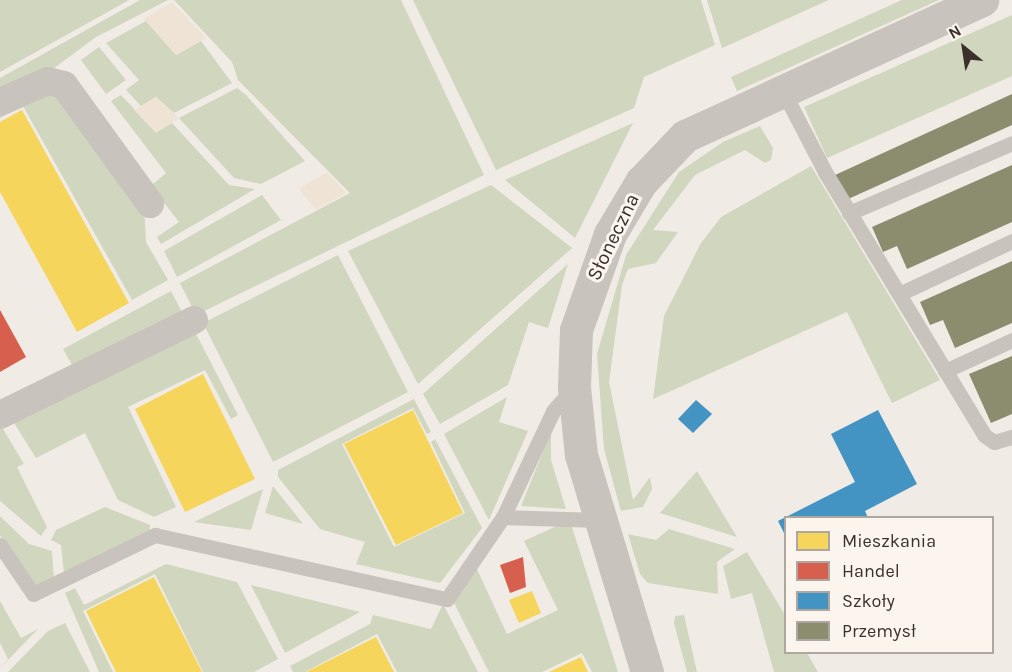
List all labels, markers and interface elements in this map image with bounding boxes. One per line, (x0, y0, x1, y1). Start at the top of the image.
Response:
north arrow (934, 18, 994, 78)
text: N (945, 21, 964, 43)
street label: Słoneczna (582, 190, 644, 284)
legend (784, 516, 994, 654)
text: Mieszkania (842, 530, 936, 552)
text: Handel (842, 560, 900, 582)
text: Szkoły (842, 590, 895, 612)
text: Przemysł (842, 620, 916, 642)

